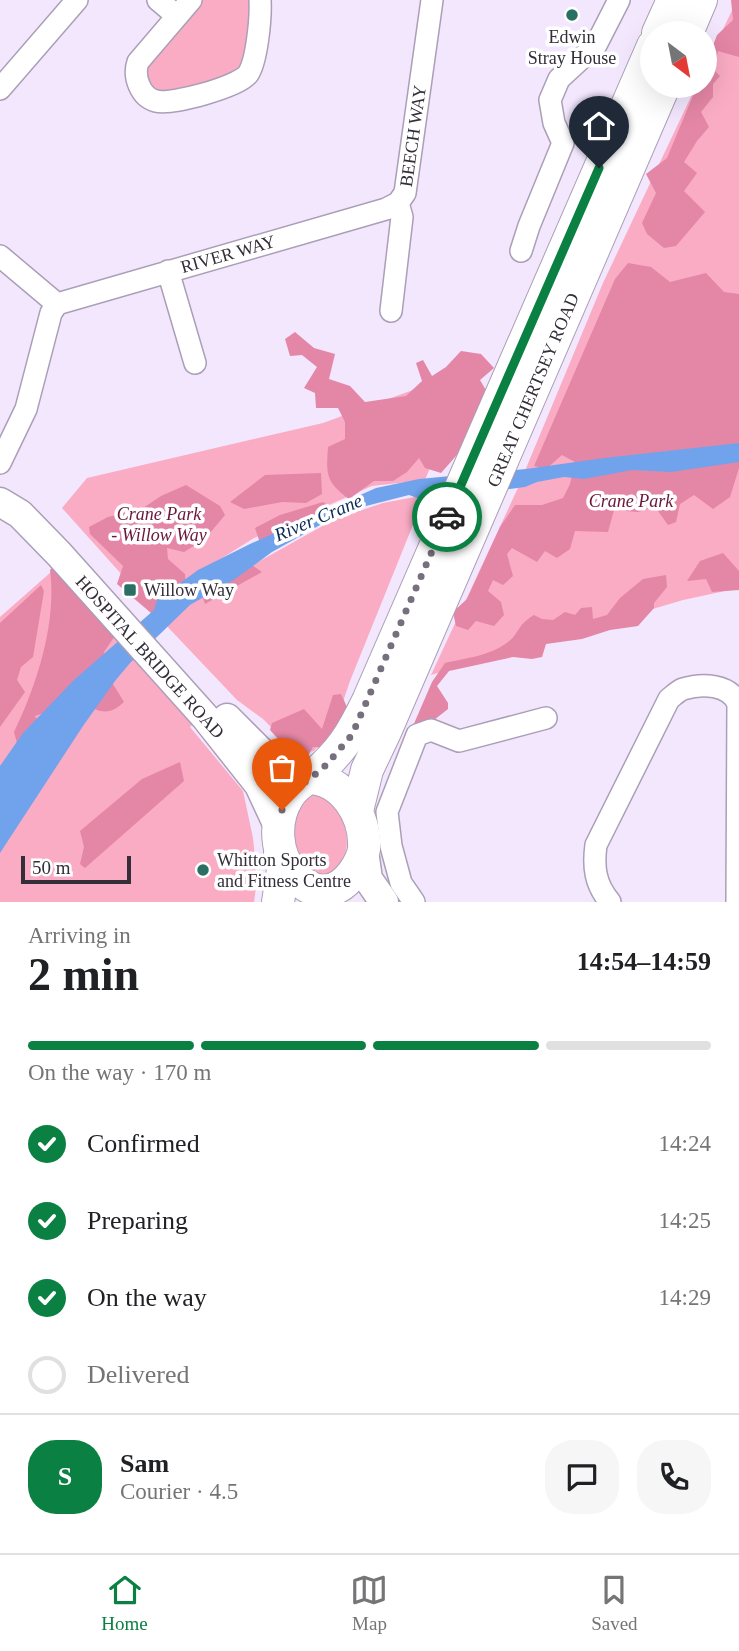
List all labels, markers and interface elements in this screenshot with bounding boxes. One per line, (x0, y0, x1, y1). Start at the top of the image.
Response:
marker: Edwin Stray House (564, 7, 580, 23)
north arrow (640, 21, 718, 98)
map controls (640, 21, 717, 98)
place label: Edwin Stray House (528, 27, 616, 68)
street label: BEECH WAY (396, 84, 430, 188)
pin (569, 96, 629, 168)
icon: home (580, 107, 618, 145)
street label: RIVER WAY (178, 231, 278, 277)
street label: GREAT CHERTSEY ROAD (483, 290, 583, 490)
courier (412, 482, 482, 552)
water label: River Crane (270, 490, 365, 546)
park label: Crane Park (589, 491, 674, 511)
icon: car (428, 498, 466, 536)
park label: Crane Park - Willow Way (111, 504, 207, 545)
street label: HOSPITAL BRIDGE ROAD (72, 572, 228, 742)
place label: Willow Way (144, 580, 234, 600)
marker: Willow Way (122, 582, 138, 598)
pin (252, 738, 312, 810)
icon: bag (263, 749, 301, 787)
place label: Whitton Sports and Fitness Centre (217, 850, 351, 891)
scale bar (21, 853, 131, 885)
text: 50 m (32, 857, 71, 878)
marker: Whitton Sports and Fitness Centre (195, 862, 211, 878)
text: Arriving in (28, 923, 131, 948)
text: 14:54–14:59 (577, 947, 711, 976)
text: 2 min (28, 949, 139, 1000)
text: On the way · 170 m (28, 1060, 211, 1085)
icon: check (28, 1125, 66, 1163)
text: Confirmed (87, 1129, 200, 1158)
text: 14:24 (659, 1131, 711, 1156)
icon: check (28, 1202, 66, 1240)
text: Preparing (87, 1206, 188, 1235)
text: 14:25 (659, 1208, 711, 1233)
icon: check (28, 1279, 66, 1317)
text: On the way (87, 1283, 207, 1312)
text: 14:29 (659, 1285, 711, 1310)
text: Delivered (87, 1360, 190, 1389)
button: chat (545, 1440, 619, 1514)
button: phone (637, 1440, 711, 1514)
text: Sam (120, 1449, 169, 1478)
text: S (58, 1462, 72, 1491)
text: Courier · 4.5 (120, 1479, 238, 1504)
tab: Home (101, 1571, 148, 1635)
tab: Map (350, 1571, 388, 1635)
tab: Saved (591, 1571, 638, 1635)

